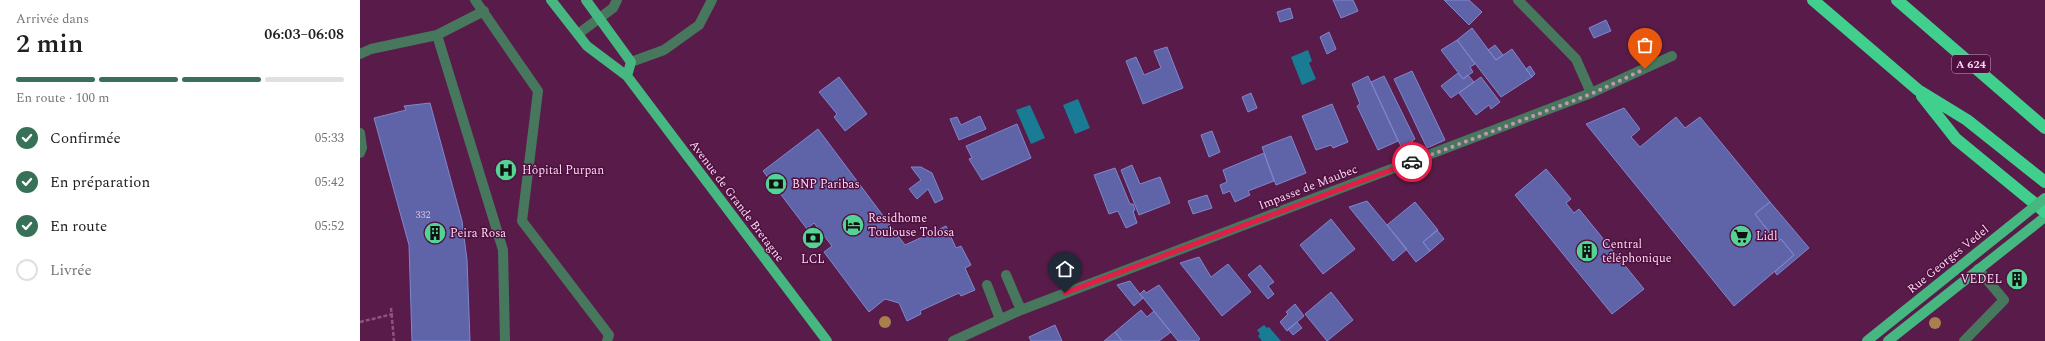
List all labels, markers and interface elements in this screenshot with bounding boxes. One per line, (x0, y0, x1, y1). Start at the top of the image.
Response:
text: Arrivée dans (16, 9, 89, 29)
text: 06:03–06:08 (264, 23, 344, 46)
text: 2 min (16, 24, 83, 64)
pin (1628, 28, 1662, 69)
icon: bag (1634, 34, 1656, 56)
road number: A 624 (1952, 55, 1990, 73)
text: En route · 100 m (16, 88, 109, 108)
icon: check (16, 127, 38, 149)
text: Confirmée (50, 127, 121, 150)
text: 05:33 (315, 128, 344, 148)
street label: Avenue de Grande Bretagne (684, 136, 789, 266)
courier (1392, 142, 1432, 182)
icon: car (1401, 151, 1423, 173)
hospital icon: Hôpital Purpan (493, 157, 519, 183)
street label: Impasse de Maubec (1256, 160, 1361, 215)
place label: Hôpital Purpan (522, 161, 604, 180)
icon: check (16, 171, 38, 193)
text: En préparation (50, 171, 150, 194)
bank icon: BNP Paribas (763, 171, 789, 197)
text: 05:42 (315, 172, 344, 192)
place label: BNP Paribas (792, 175, 860, 194)
house number: 332 (416, 207, 431, 223)
place label: Residhome Toulouse Tolosa (868, 209, 955, 242)
hotel icon: Residhome Toulouse Tolosa (840, 212, 866, 238)
icon: check (16, 215, 38, 237)
text: En route (50, 215, 107, 238)
text: 05:52 (315, 216, 344, 236)
building icon: Peira Rosa (422, 220, 448, 246)
street label: Rue Georges Vedel (1903, 220, 1993, 298)
supermarket icon: Lidl (1728, 223, 1754, 249)
place label: Peira Rosa (450, 224, 506, 243)
bank icon: LCL (800, 225, 826, 251)
place label: Lidl (1756, 227, 1778, 246)
place label: Central téléphonique (1602, 235, 1672, 268)
building icon: Central téléphonique (1574, 238, 1600, 264)
place label: LCL (801, 250, 825, 269)
pin (1048, 252, 1082, 293)
icon: home (1054, 258, 1076, 280)
text: Livrée (50, 259, 92, 282)
building icon: VEDEL (2004, 266, 2030, 292)
place label: VEDEL (1961, 270, 2002, 289)

